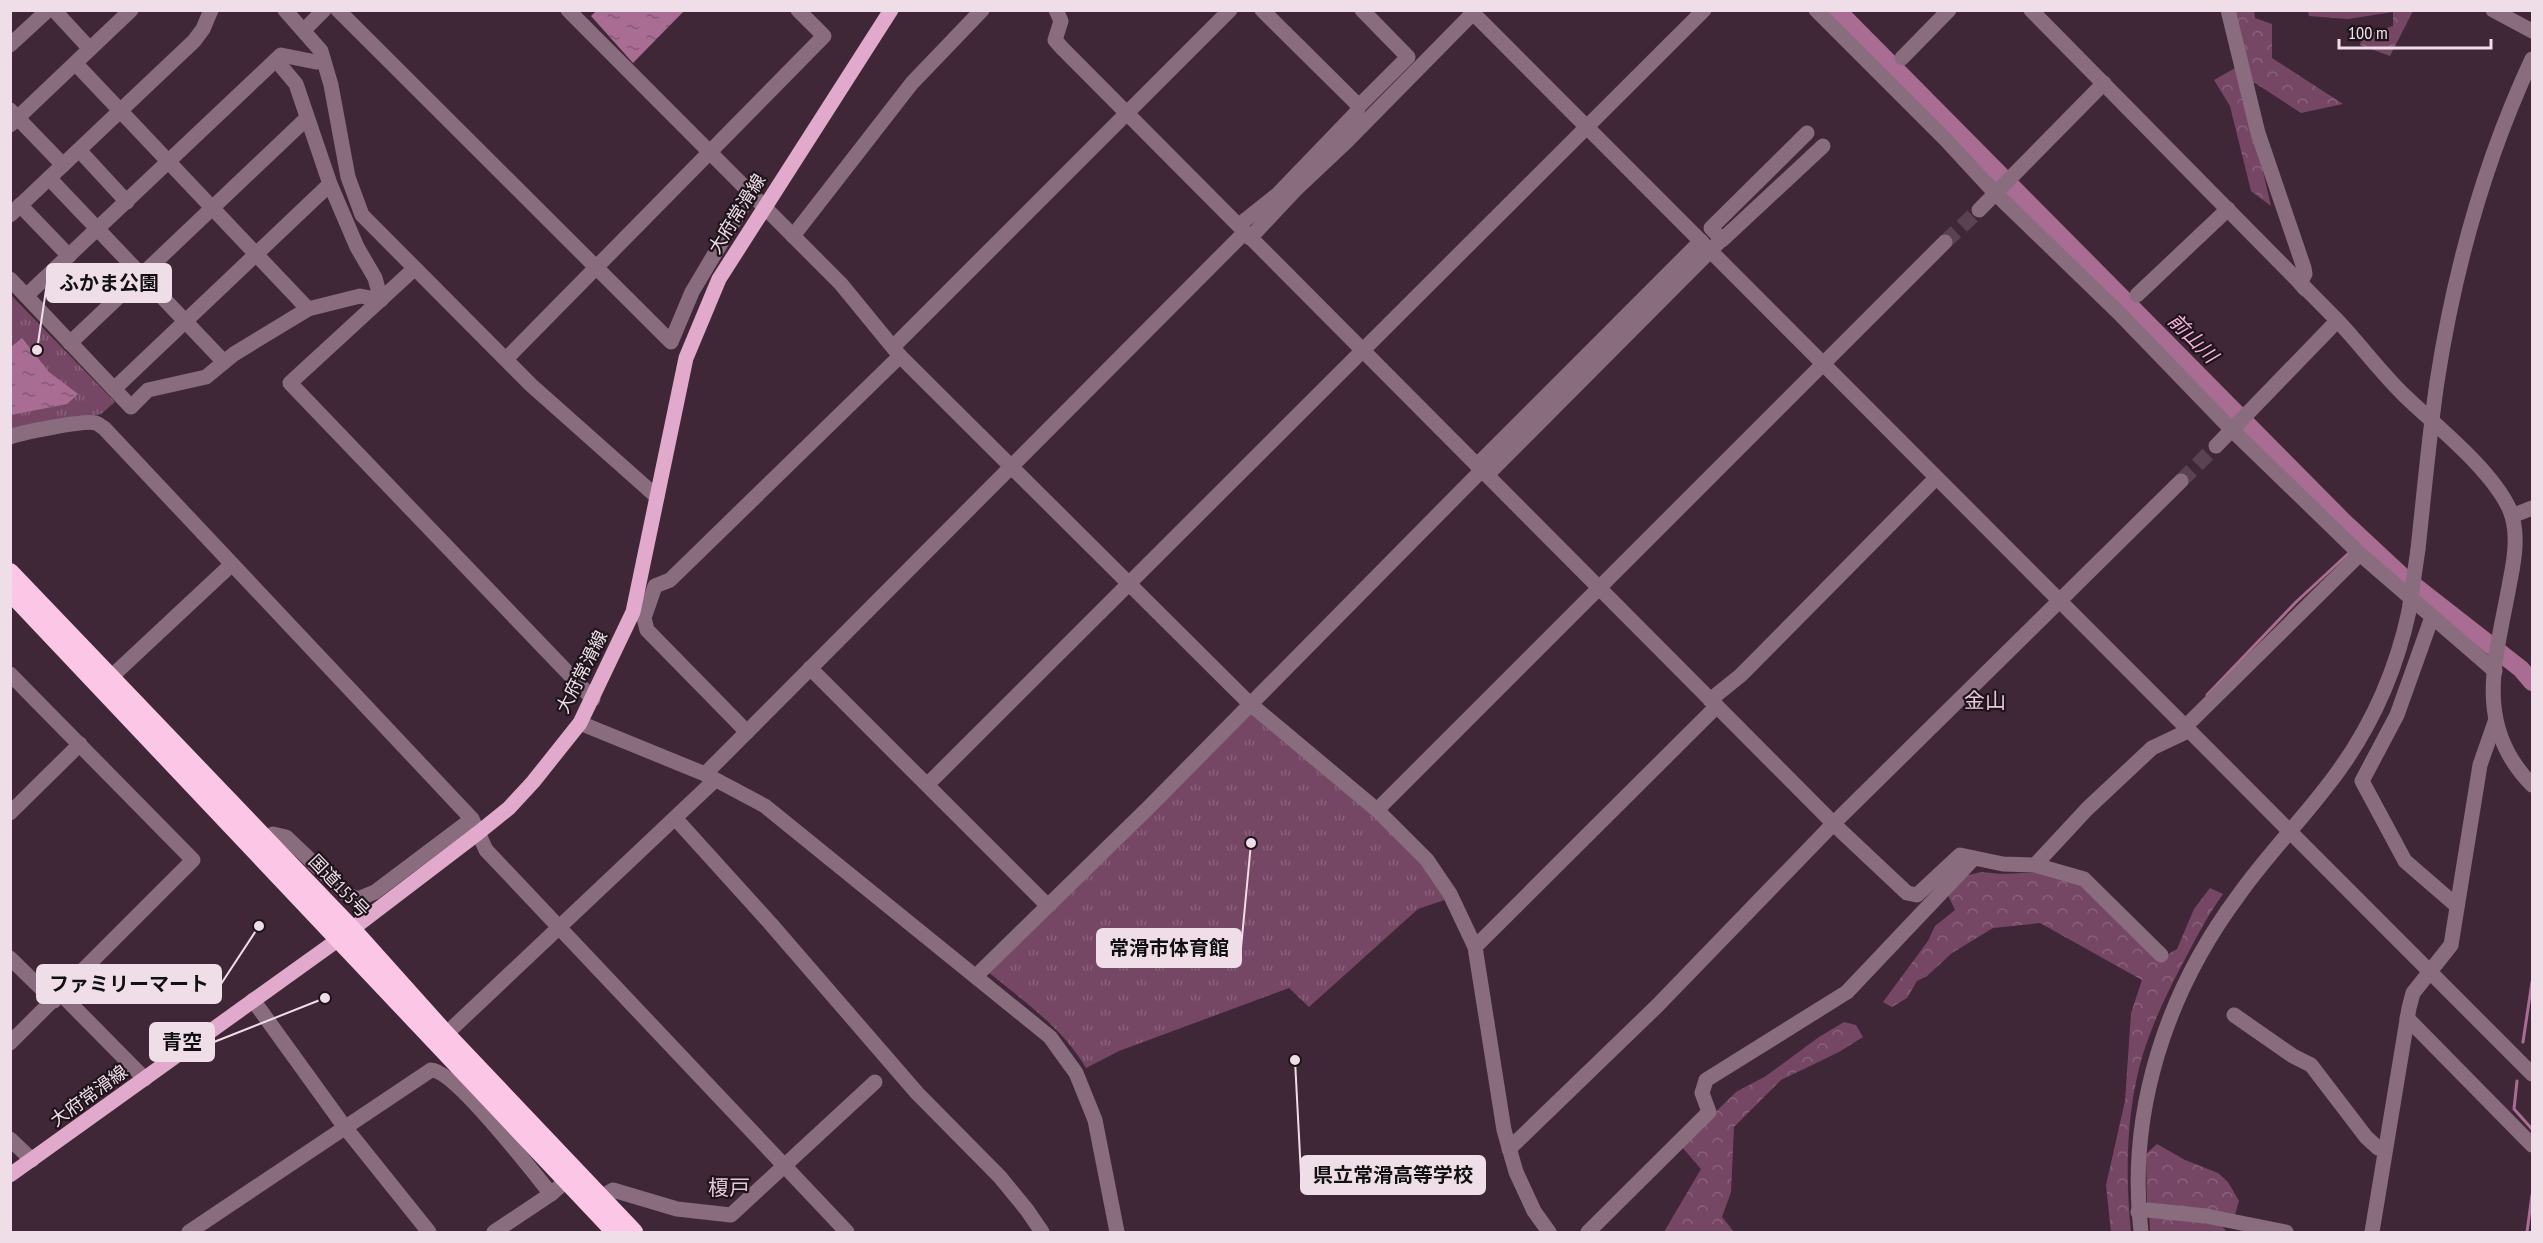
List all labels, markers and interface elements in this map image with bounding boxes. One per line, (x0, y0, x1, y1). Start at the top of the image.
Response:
scale bar (2339, 12, 2490, 50)
text: 100 m (2348, 21, 2388, 44)
street label: 大府常滑線 (703, 169, 770, 258)
callout: ふかま公園 (47, 264, 171, 302)
text: ふかま公園 (59, 270, 159, 296)
water label: 前山川 (2163, 308, 2225, 370)
street label: 大府常滑線 (551, 626, 612, 717)
district label: 金山 (1964, 687, 2006, 714)
street label: 国道155号 (304, 849, 375, 922)
callout: 常滑市体育館 (1097, 929, 1241, 967)
text: 常滑市体育館 (1109, 935, 1229, 961)
callout: ファミリーマート (37, 965, 221, 1003)
text: ファミリーマート (49, 971, 209, 997)
callout: 青空 (150, 1023, 214, 1061)
text: 青空 (162, 1029, 202, 1055)
street label: 大府常滑線 (46, 1060, 132, 1131)
callout: 県立常滑高等学校 (1301, 1156, 1485, 1194)
text: 県立常滑高等学校 (1313, 1162, 1473, 1188)
district label: 榎戸 (708, 1174, 750, 1201)

